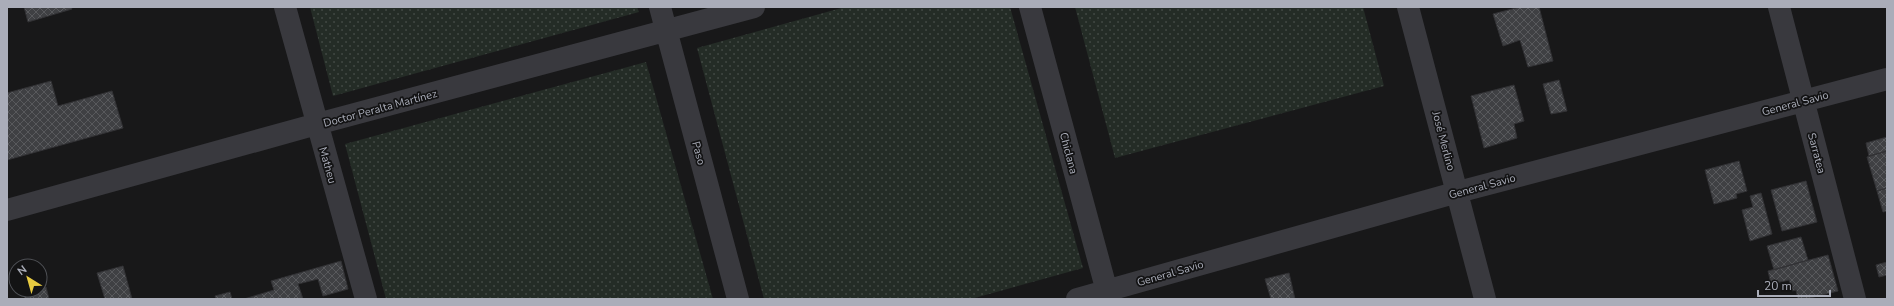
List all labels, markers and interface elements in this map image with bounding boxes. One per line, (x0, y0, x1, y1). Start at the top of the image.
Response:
street label: Doctor Peralta Martínez (322, 86, 439, 131)
street label: General Savio (1760, 87, 1830, 120)
street label: José Merlino (1428, 109, 1459, 173)
street label: Chiclana (1056, 131, 1081, 176)
street label: Sarratea (1804, 131, 1829, 175)
street label: Paso (688, 140, 709, 167)
street label: Matheu (315, 145, 340, 185)
street label: General Savio (1447, 170, 1517, 203)
street label: General Savio (1135, 257, 1205, 290)
north arrow (8, 258, 48, 298)
text: N (14, 262, 30, 279)
scale bar (1758, 272, 1830, 298)
text: 20 m (1764, 278, 1792, 294)

